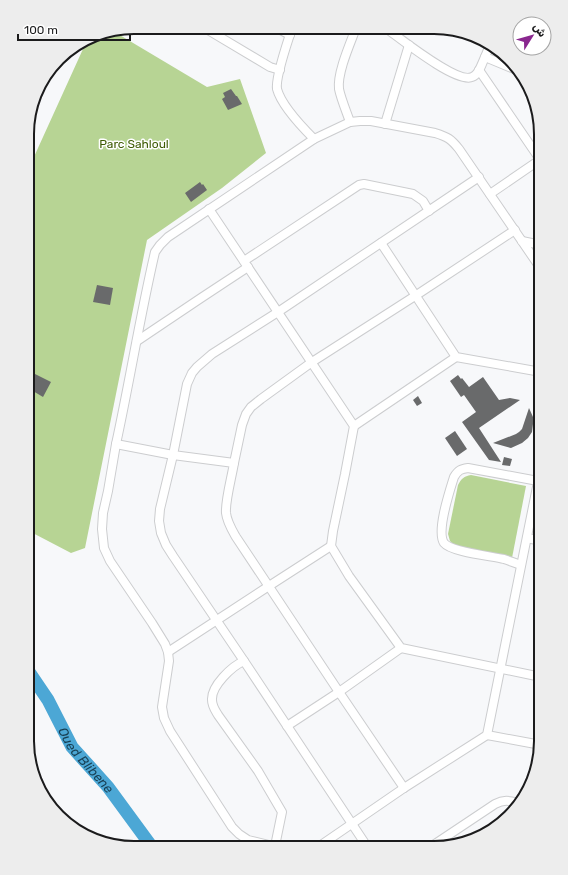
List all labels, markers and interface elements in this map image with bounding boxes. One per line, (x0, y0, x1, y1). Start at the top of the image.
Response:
scale bar (18, 16, 130, 42)
north arrow (512, 16, 552, 56)
text: ش (530, 21, 549, 40)
text: 100 m (24, 23, 58, 37)
park label: Parc Sahloul (99, 137, 169, 151)
water label: Oued Blibene (56, 725, 117, 796)

